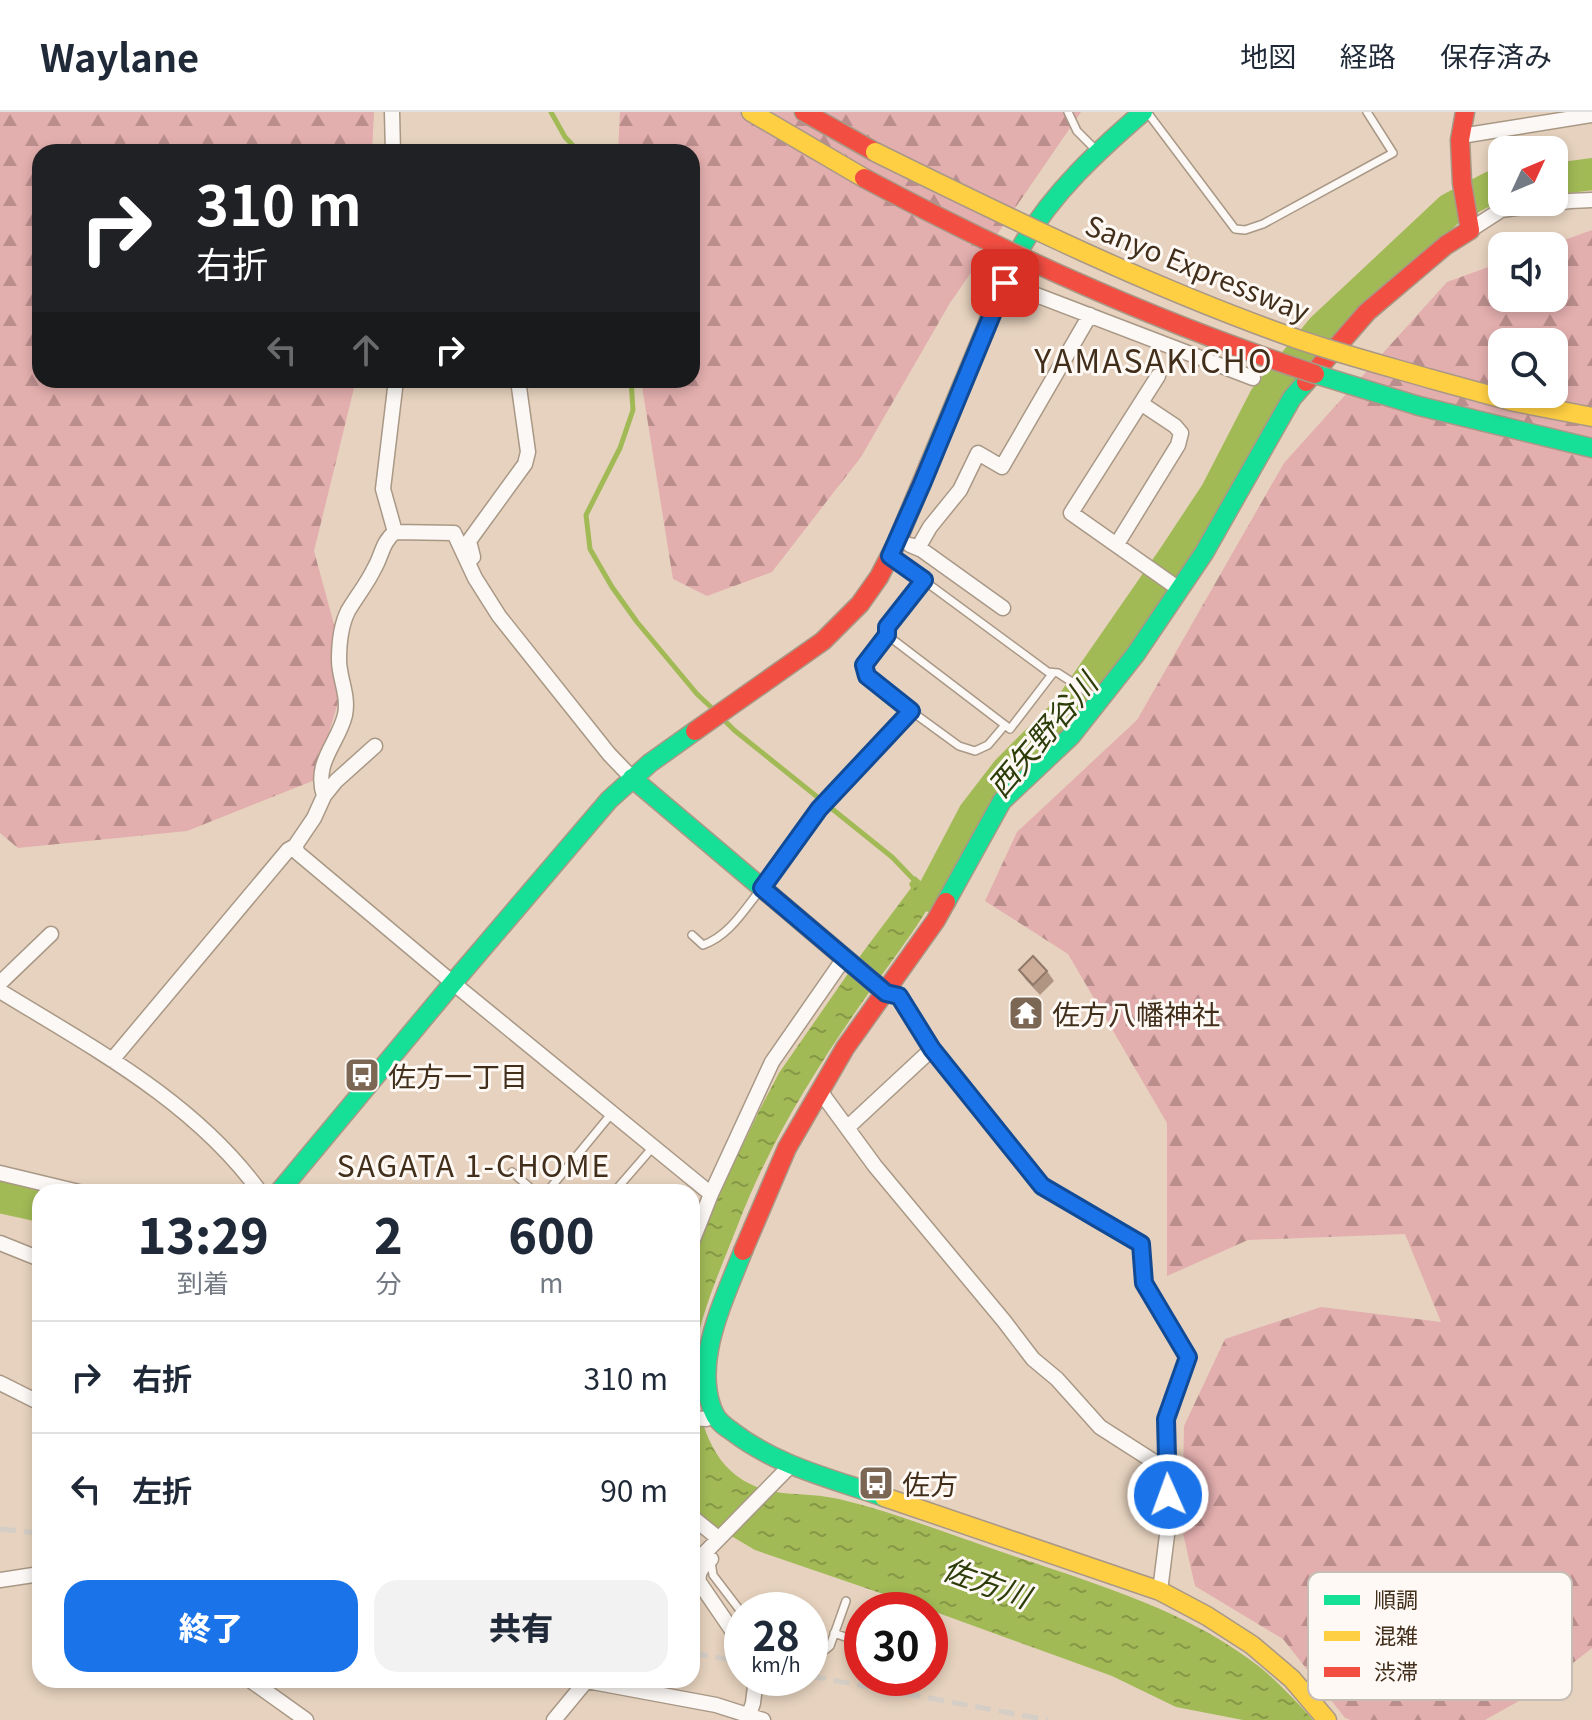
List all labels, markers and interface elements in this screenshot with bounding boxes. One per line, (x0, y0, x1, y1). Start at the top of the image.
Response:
text: Waylane (40, 28, 199, 83)
text: 地図 (1240, 35, 1296, 75)
text: 経路 (1340, 35, 1396, 75)
text: 保存済み (1440, 35, 1552, 75)
north arrow (1488, 136, 1568, 216)
map controls (1488, 136, 1568, 408)
text: 310 m (196, 161, 362, 242)
icon: right (64, 176, 168, 280)
street label: Sanyo Expressway (1080, 204, 1316, 330)
button: sound (1488, 232, 1568, 312)
text: 右折 (196, 236, 268, 288)
pin (971, 249, 1039, 317)
icon: arrive (983, 261, 1027, 305)
icon: left (260, 328, 304, 372)
icon: ahead (344, 328, 388, 372)
icon: right (428, 328, 472, 372)
button: search (1488, 328, 1568, 408)
district label: YAMASAKICHO (1033, 336, 1274, 382)
water label: 西矢野谷川 (976, 660, 1108, 806)
place label: 佐方八幡神社 (1052, 993, 1220, 1033)
temple icon: 佐方八幡神社 (1007, 994, 1045, 1032)
place label: 佐方一丁目 (388, 1055, 528, 1095)
bus stop icon: 佐方一丁目 (343, 1056, 381, 1094)
district label: SAGATA 1-CHOME (337, 1142, 611, 1186)
text: 13:29 (137, 1198, 269, 1268)
text: 2 (374, 1198, 403, 1268)
text: 600 (508, 1198, 595, 1268)
text: 到着 (177, 1263, 229, 1300)
text: 分 (375, 1263, 401, 1300)
text: m (539, 1263, 563, 1300)
icon: right (64, 1355, 108, 1399)
text: 右折 (132, 1355, 192, 1399)
text: 310 m (584, 1355, 668, 1399)
position arrow (1126, 1453, 1210, 1537)
place label: 佐方 (902, 1463, 958, 1503)
bus stop icon: 佐方 (857, 1464, 895, 1502)
icon: left (64, 1467, 108, 1511)
text: 左折 (132, 1467, 192, 1511)
text: 90 m (600, 1467, 668, 1511)
water label: 佐方川 (937, 1545, 1040, 1618)
legend (1308, 1572, 1572, 1700)
button: 終了 (64, 1580, 358, 1672)
button: 共有 (374, 1580, 668, 1672)
text: 順調 (1374, 1582, 1418, 1614)
speed limit sign: 30 (844, 1592, 948, 1696)
text: 28 (752, 1605, 800, 1663)
text: 混雑 (1374, 1618, 1418, 1650)
text: km/h (751, 1649, 801, 1678)
text: 渋滞 (1374, 1654, 1418, 1686)

